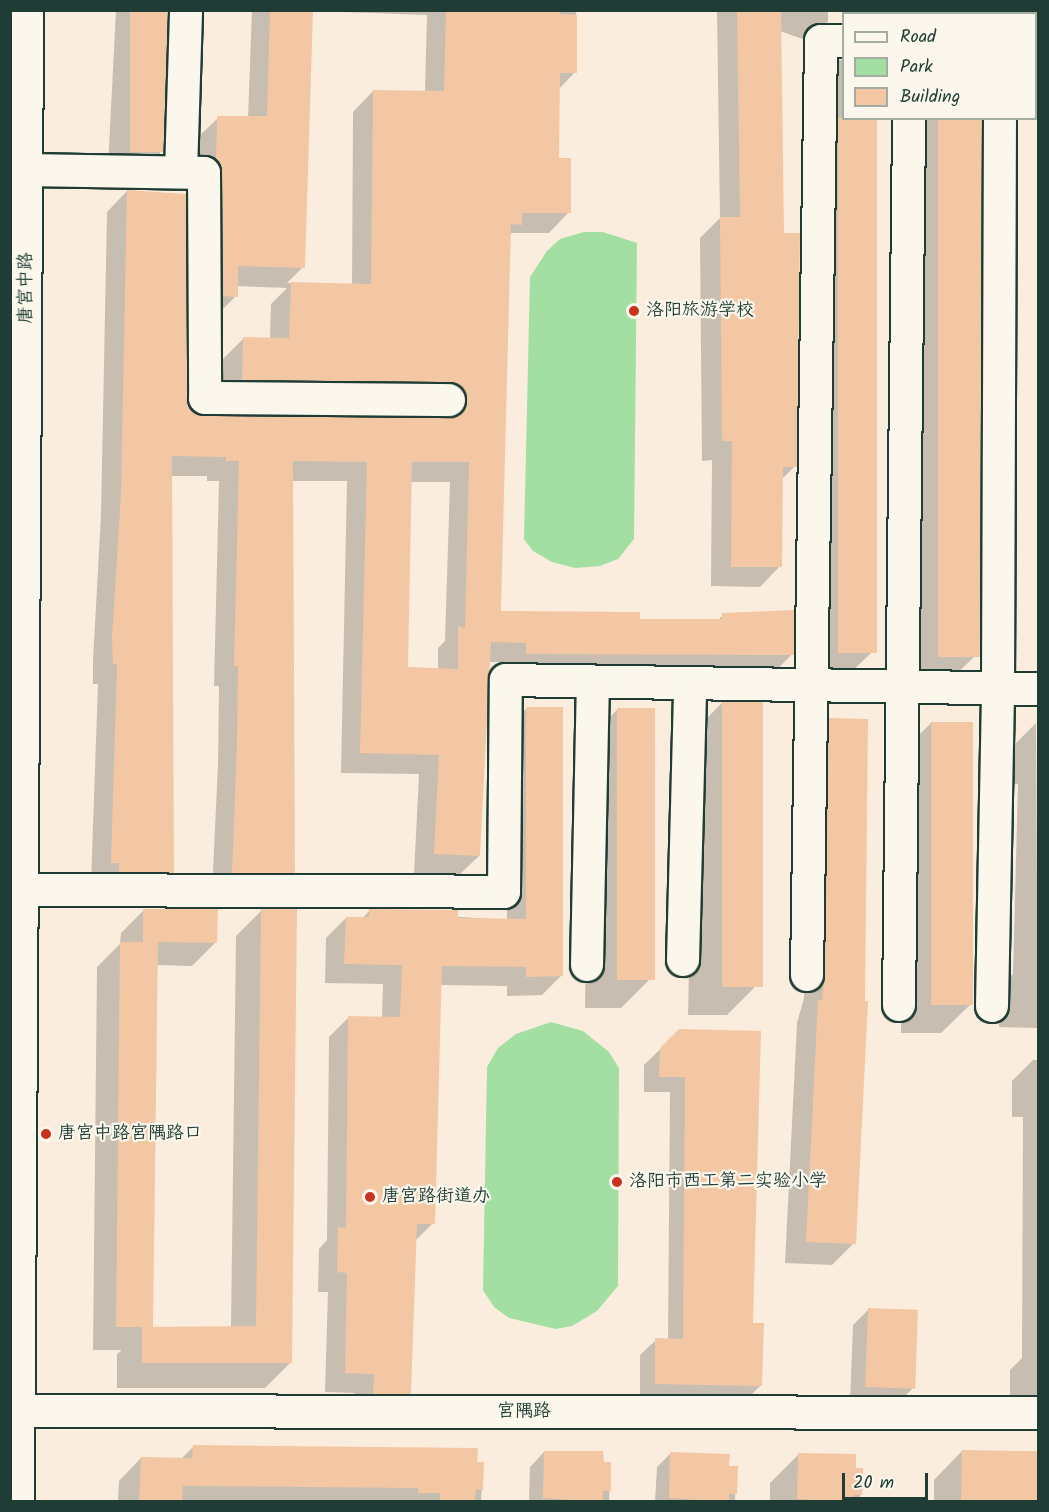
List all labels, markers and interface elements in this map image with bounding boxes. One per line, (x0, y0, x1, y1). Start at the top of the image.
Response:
legend (842, 12, 1037, 120)
text: Road (900, 23, 936, 52)
text: Park (900, 53, 933, 82)
text: Building (900, 83, 960, 112)
street label: 唐宫中路 (16, 252, 38, 324)
place label: 洛阳旅游学校 (646, 300, 754, 322)
marker: 洛阳旅游学校 (627, 304, 641, 318)
place label: 唐宫中路宫隅路口 (58, 1123, 202, 1145)
marker: 唐宫中路宫隅路口 (39, 1127, 53, 1141)
place label: 洛阳市西工第二实验小学 (629, 1171, 827, 1193)
marker: 洛阳市西工第二实验小学 (610, 1175, 624, 1189)
place label: 唐宫路街道办 (382, 1186, 490, 1208)
marker: 唐宫路街道办 (363, 1190, 377, 1204)
street label: 宫隅路 (497, 1401, 551, 1423)
scale bar (845, 1461, 930, 1499)
text: 20 m (853, 1469, 894, 1498)

